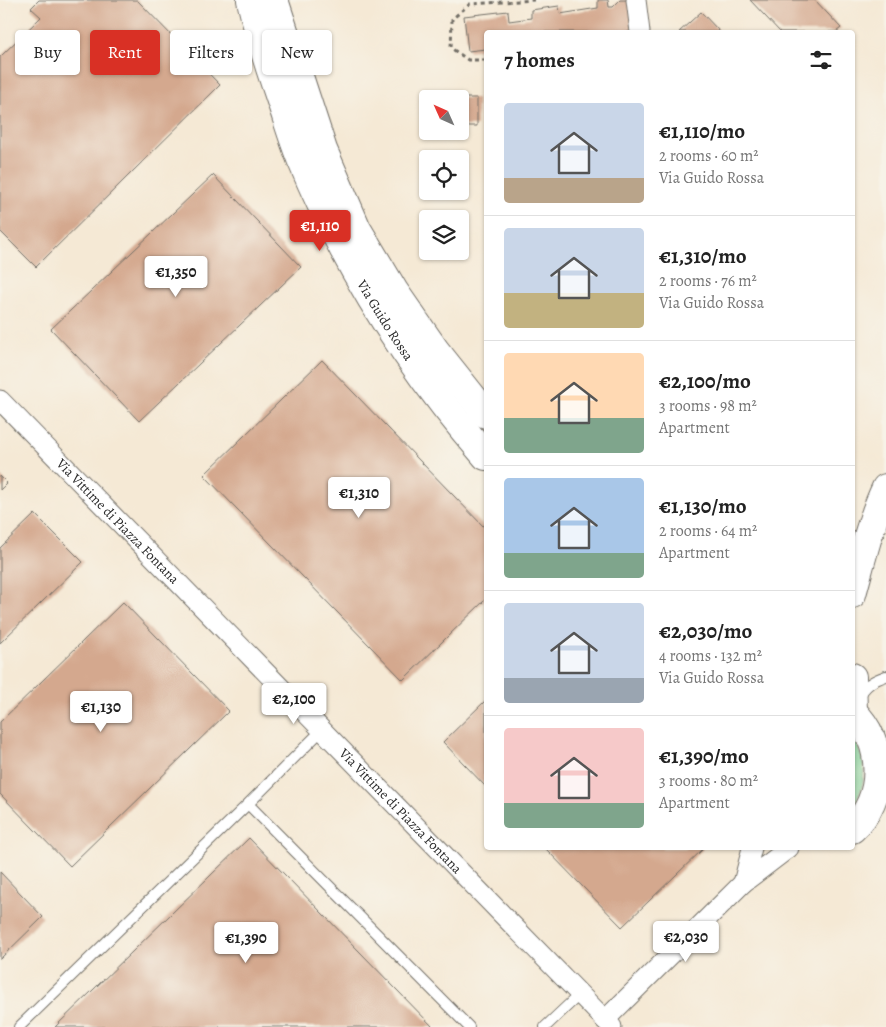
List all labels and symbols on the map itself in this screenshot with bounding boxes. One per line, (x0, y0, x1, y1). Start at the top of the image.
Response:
north arrow (419, 90, 469, 140)
pin: €1,110 (279, 210, 361, 252)
pin: €1,350 (135, 256, 217, 298)
street label: Via Guido Rossa (352, 275, 418, 365)
street label: Via Vittime di Piazza Fontana (52, 453, 184, 588)
pin: €1,310 (318, 476, 400, 519)
pin: €2,100 (253, 682, 335, 725)
pin: €1,130 (60, 690, 142, 733)
street label: Via Vittime di Piazza Fontana (335, 743, 467, 878)
pin: €2,030 (645, 920, 727, 963)
pin: €1,390 (205, 922, 287, 964)

